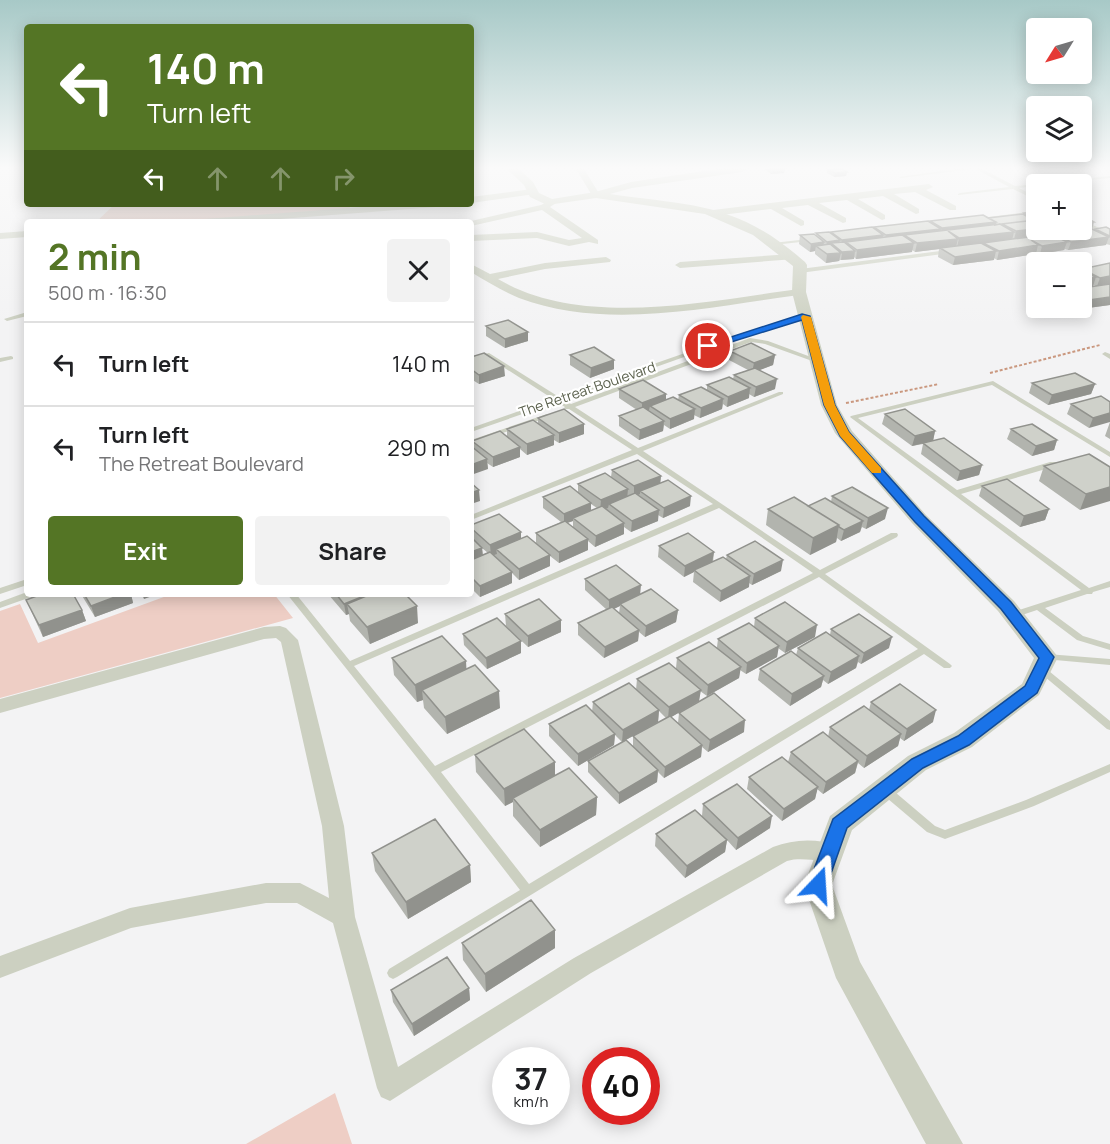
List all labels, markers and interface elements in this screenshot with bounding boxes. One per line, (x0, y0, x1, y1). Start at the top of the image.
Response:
north arrow (1026, 18, 1092, 84)
map controls (1026, 18, 1092, 318)
text: 140 m (147, 39, 265, 97)
icon: left (48, 48, 126, 126)
text: Turn left (147, 94, 251, 131)
button: layers (1026, 96, 1092, 162)
icon: left (138, 162, 171, 195)
icon: ahead (201, 162, 234, 195)
icon: ahead (264, 162, 297, 195)
icon: right (327, 162, 360, 195)
button: + (1026, 174, 1092, 240)
text: 2 min (48, 232, 142, 281)
button: close (387, 239, 450, 302)
button: − (1026, 252, 1092, 318)
text: 500 m · 16:30 (48, 279, 167, 306)
pin (682, 320, 733, 371)
icon: arrive (691, 329, 724, 362)
icon: left (48, 348, 81, 381)
text: Turn left (99, 349, 189, 379)
text: 140 m (392, 349, 450, 379)
street label: The Retreat Boulevard (516, 357, 658, 421)
text: Turn left (99, 420, 189, 450)
icon: left (48, 432, 81, 465)
text: 290 m (387, 433, 450, 463)
text: The Retreat Boulevard (99, 450, 304, 477)
button: Exit (48, 516, 243, 585)
button: Share (255, 516, 450, 585)
position arrow (786, 853, 850, 917)
speed limit sign: 40 (582, 1047, 660, 1125)
text: 37 (514, 1058, 548, 1099)
text: km/h (514, 1091, 548, 1112)

